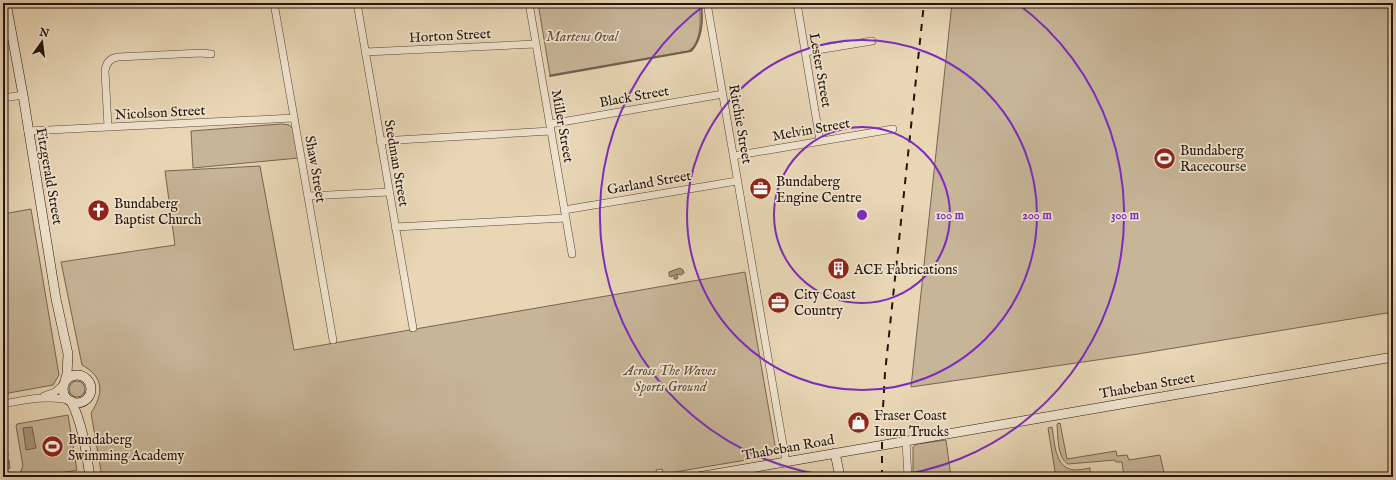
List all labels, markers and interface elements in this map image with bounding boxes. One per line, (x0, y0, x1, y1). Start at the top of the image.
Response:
north arrow (22, 22, 62, 62)
text: N (37, 25, 51, 41)
street label: Horton Street (409, 25, 492, 47)
park label: Martens Oval (546, 28, 620, 46)
street label: Lester Street (805, 31, 835, 109)
street label: Black Street (598, 82, 671, 112)
street label: Ritchie Street (724, 83, 756, 166)
street label: Miller Street (547, 88, 577, 164)
street label: Nicolson Street (114, 102, 206, 124)
street label: Melvin Street (771, 114, 852, 146)
street label: Stedman Street (380, 118, 413, 208)
street label: Fitzgerald Street (32, 126, 66, 226)
street label: Shaw Street (300, 134, 330, 204)
place label: Bundaberg Racecourse (1180, 142, 1247, 176)
sports icon: Bundaberg Racecourse (1151, 145, 1177, 171)
street label: Garland Street (606, 167, 693, 199)
place label: Bundaberg Engine Centre (776, 173, 862, 207)
office icon: Bundaberg Engine Centre (747, 176, 773, 202)
place label: Bundaberg Baptist Church (114, 195, 202, 229)
church icon: Bundaberg Baptist Church (86, 198, 112, 224)
centre of rings (855, 208, 869, 222)
text: 100 m (936, 208, 965, 223)
text: 200 m (1022, 208, 1052, 223)
text: 300 m (1111, 208, 1140, 223)
building icon: ACE Fabrications (825, 256, 851, 282)
place label: ACE Fabrications (853, 261, 958, 279)
place label: City Coast Country (794, 286, 856, 320)
office icon: City Coast Country (766, 289, 792, 315)
park label: Across The Waves Sports Ground (622, 362, 717, 396)
street label: Thabeban Street (1098, 369, 1196, 403)
place label: Fraser Coast Isuzu Trucks (874, 407, 949, 441)
shop icon: Fraser Coast Isuzu Trucks (845, 410, 871, 436)
place label: Bundaberg Swimming Academy (68, 431, 185, 465)
street label: Thabeban Road (741, 431, 836, 465)
sports icon: Bundaberg Swimming Academy (40, 434, 66, 460)

